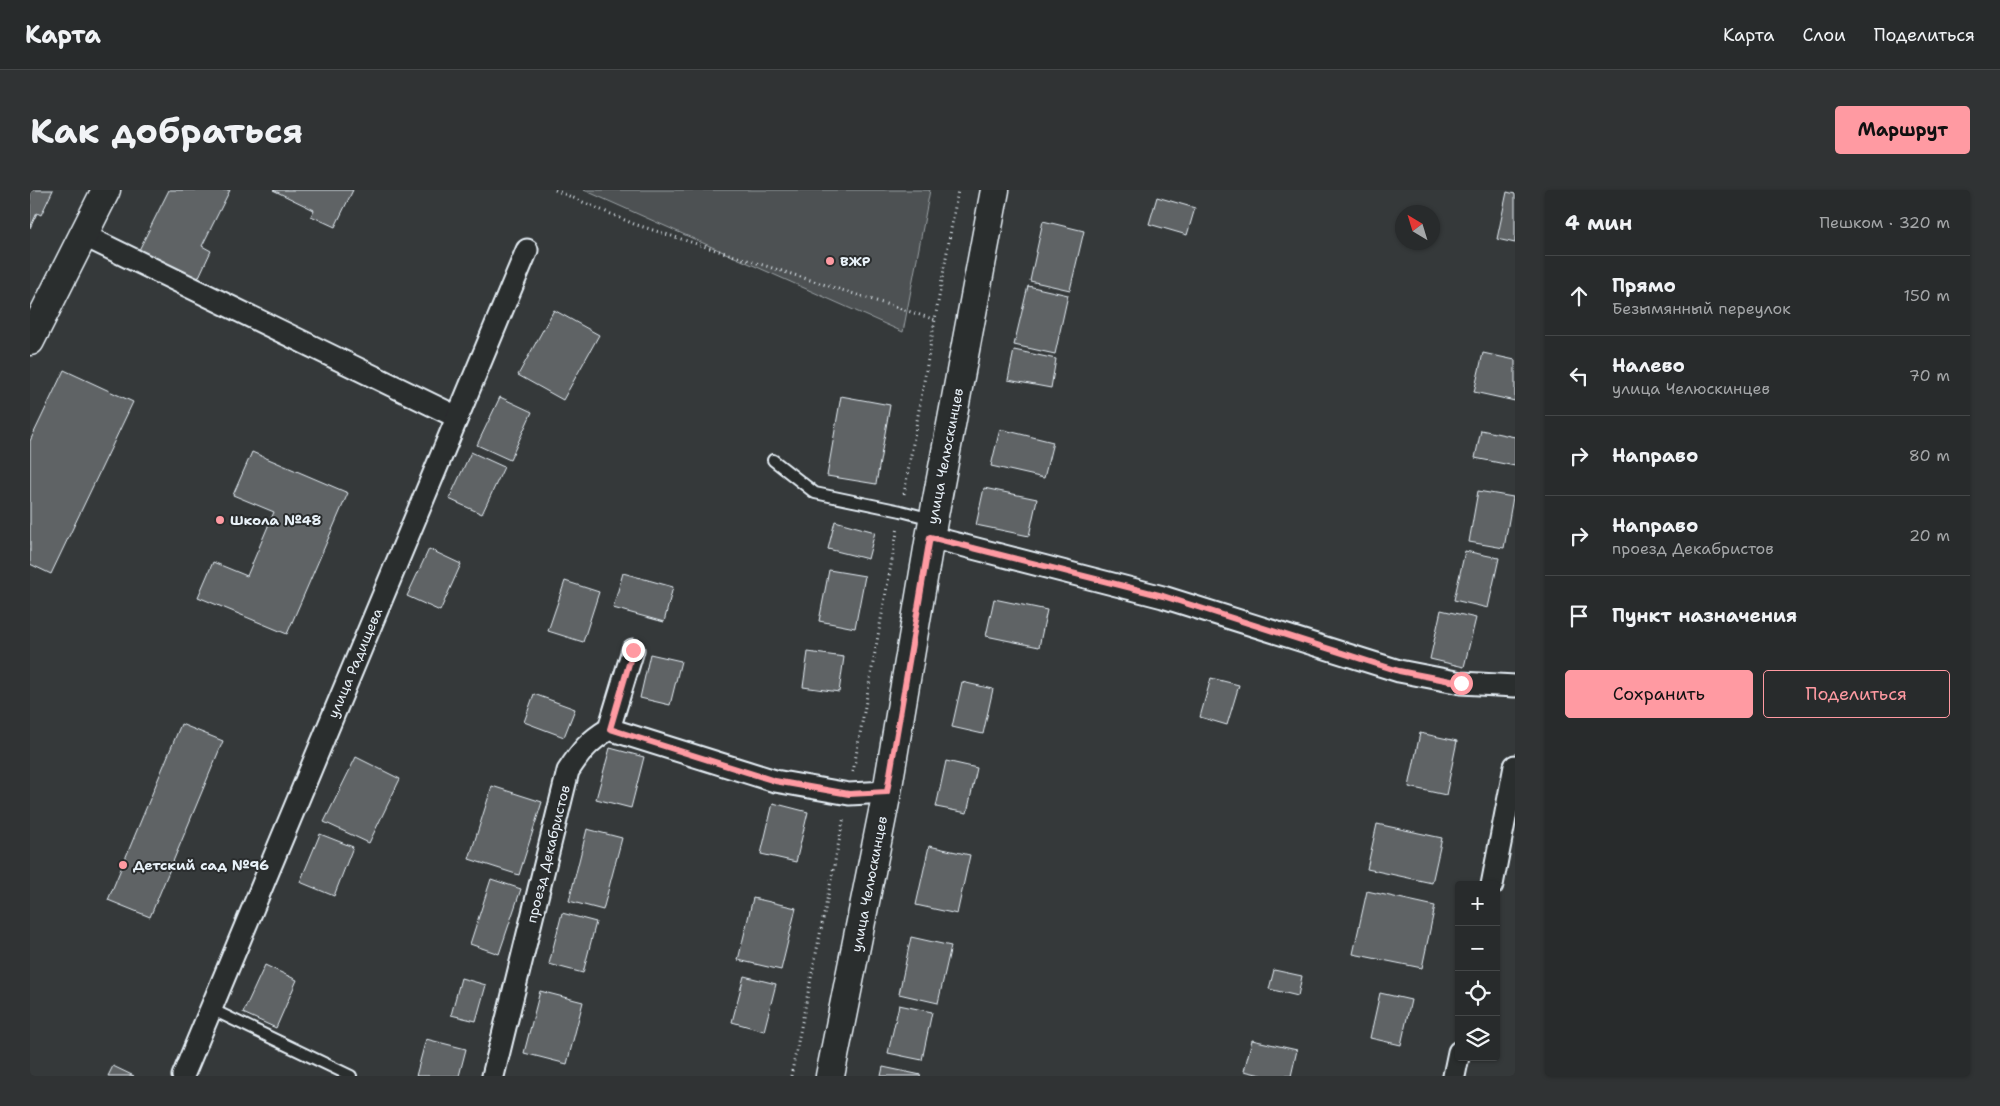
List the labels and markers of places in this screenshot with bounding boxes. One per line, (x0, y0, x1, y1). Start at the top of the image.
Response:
place label: ВЖР (840, 252, 871, 270)
marker: ВЖР (824, 255, 836, 267)
place label: Школа №48 (230, 511, 321, 529)
marker: Школа №48 (214, 514, 226, 526)
place label: Детский сад №96 (133, 856, 269, 874)
marker: Детский сад №96 (117, 859, 129, 871)

